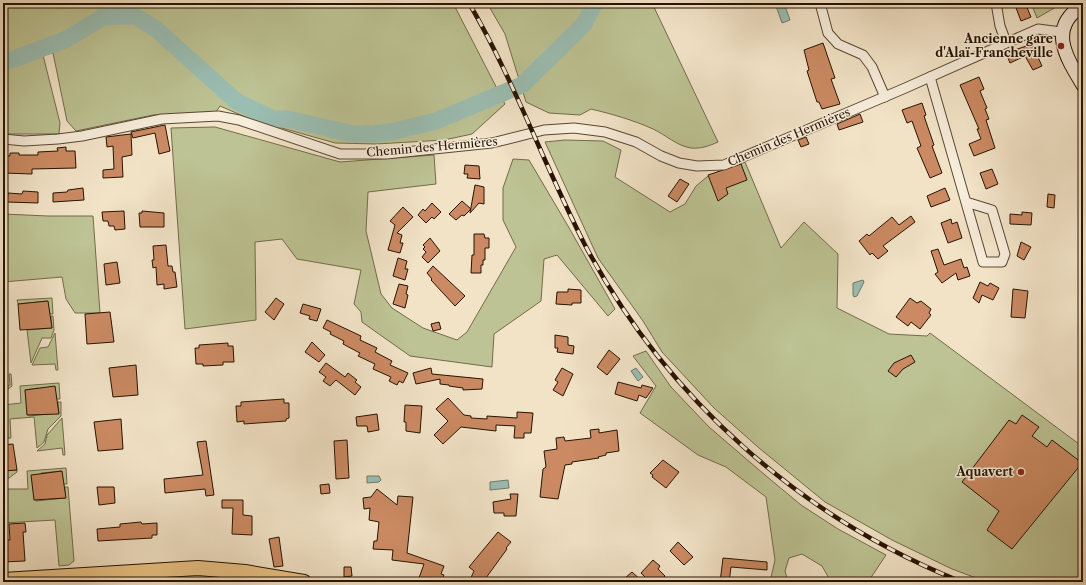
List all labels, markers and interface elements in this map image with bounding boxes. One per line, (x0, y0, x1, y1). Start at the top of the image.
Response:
place label: Ancienne gare d'Alaï-Francheville (935, 31, 1053, 60)
marker: Ancienne gare d'Alaï-Francheville (1056, 41, 1066, 51)
street label: Chemin des Hermières (725, 104, 852, 169)
street label: Chemin des Hermières (366, 133, 498, 160)
place label: Aquavert (955, 464, 1013, 479)
marker: Aquavert (1016, 467, 1026, 477)

